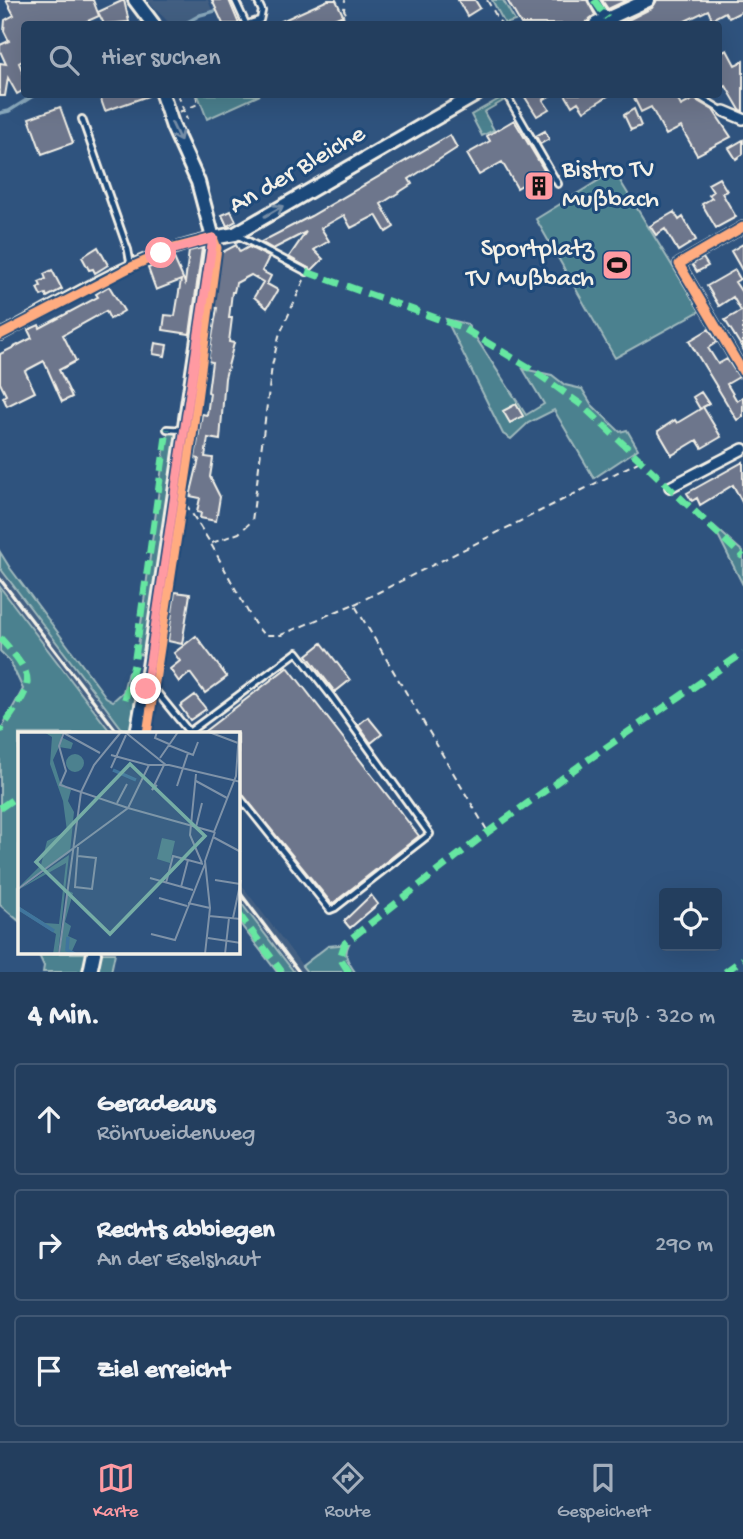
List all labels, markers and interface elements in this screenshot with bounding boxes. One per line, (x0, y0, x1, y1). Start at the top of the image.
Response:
search box (21, 21, 722, 98)
icon: search (45, 41, 83, 79)
text: Hier suchen (101, 44, 221, 75)
street label: An der Bleiche (224, 119, 372, 222)
one-way arrow (170, 121, 183, 142)
place label: Bistro TV Mußbach (561, 156, 659, 217)
building icon: Bistro TV Mußbach (522, 169, 556, 203)
one-way arrow (264, 204, 284, 218)
place label: Sportplatz TV Mußbach (464, 235, 596, 296)
route start (145, 237, 176, 268)
sports icon: Sportplatz TV Mußbach (600, 248, 634, 282)
route end (130, 673, 161, 704)
inset map (18, 732, 240, 954)
map controls (659, 888, 722, 951)
button: locate (659, 888, 722, 951)
text: 4 Min. (28, 1000, 100, 1035)
text: Zu Fuß · 320 m (571, 1004, 715, 1031)
text: Geradeaus (97, 1090, 215, 1121)
icon: ahead (30, 1100, 68, 1138)
text: 30 m (666, 1106, 713, 1133)
text: Röhrweidenweg (97, 1121, 255, 1148)
text: Rechts abbiegen (97, 1216, 275, 1247)
icon: right (30, 1226, 68, 1264)
text: 290 m (655, 1232, 713, 1259)
text: An der Eselshaut (97, 1247, 259, 1274)
icon: arrive (30, 1352, 68, 1390)
text: Ziel erreicht (97, 1356, 229, 1387)
tab: Karte (93, 1459, 138, 1524)
tab: Route (325, 1459, 371, 1524)
tab: Gespeichert (557, 1459, 650, 1524)

